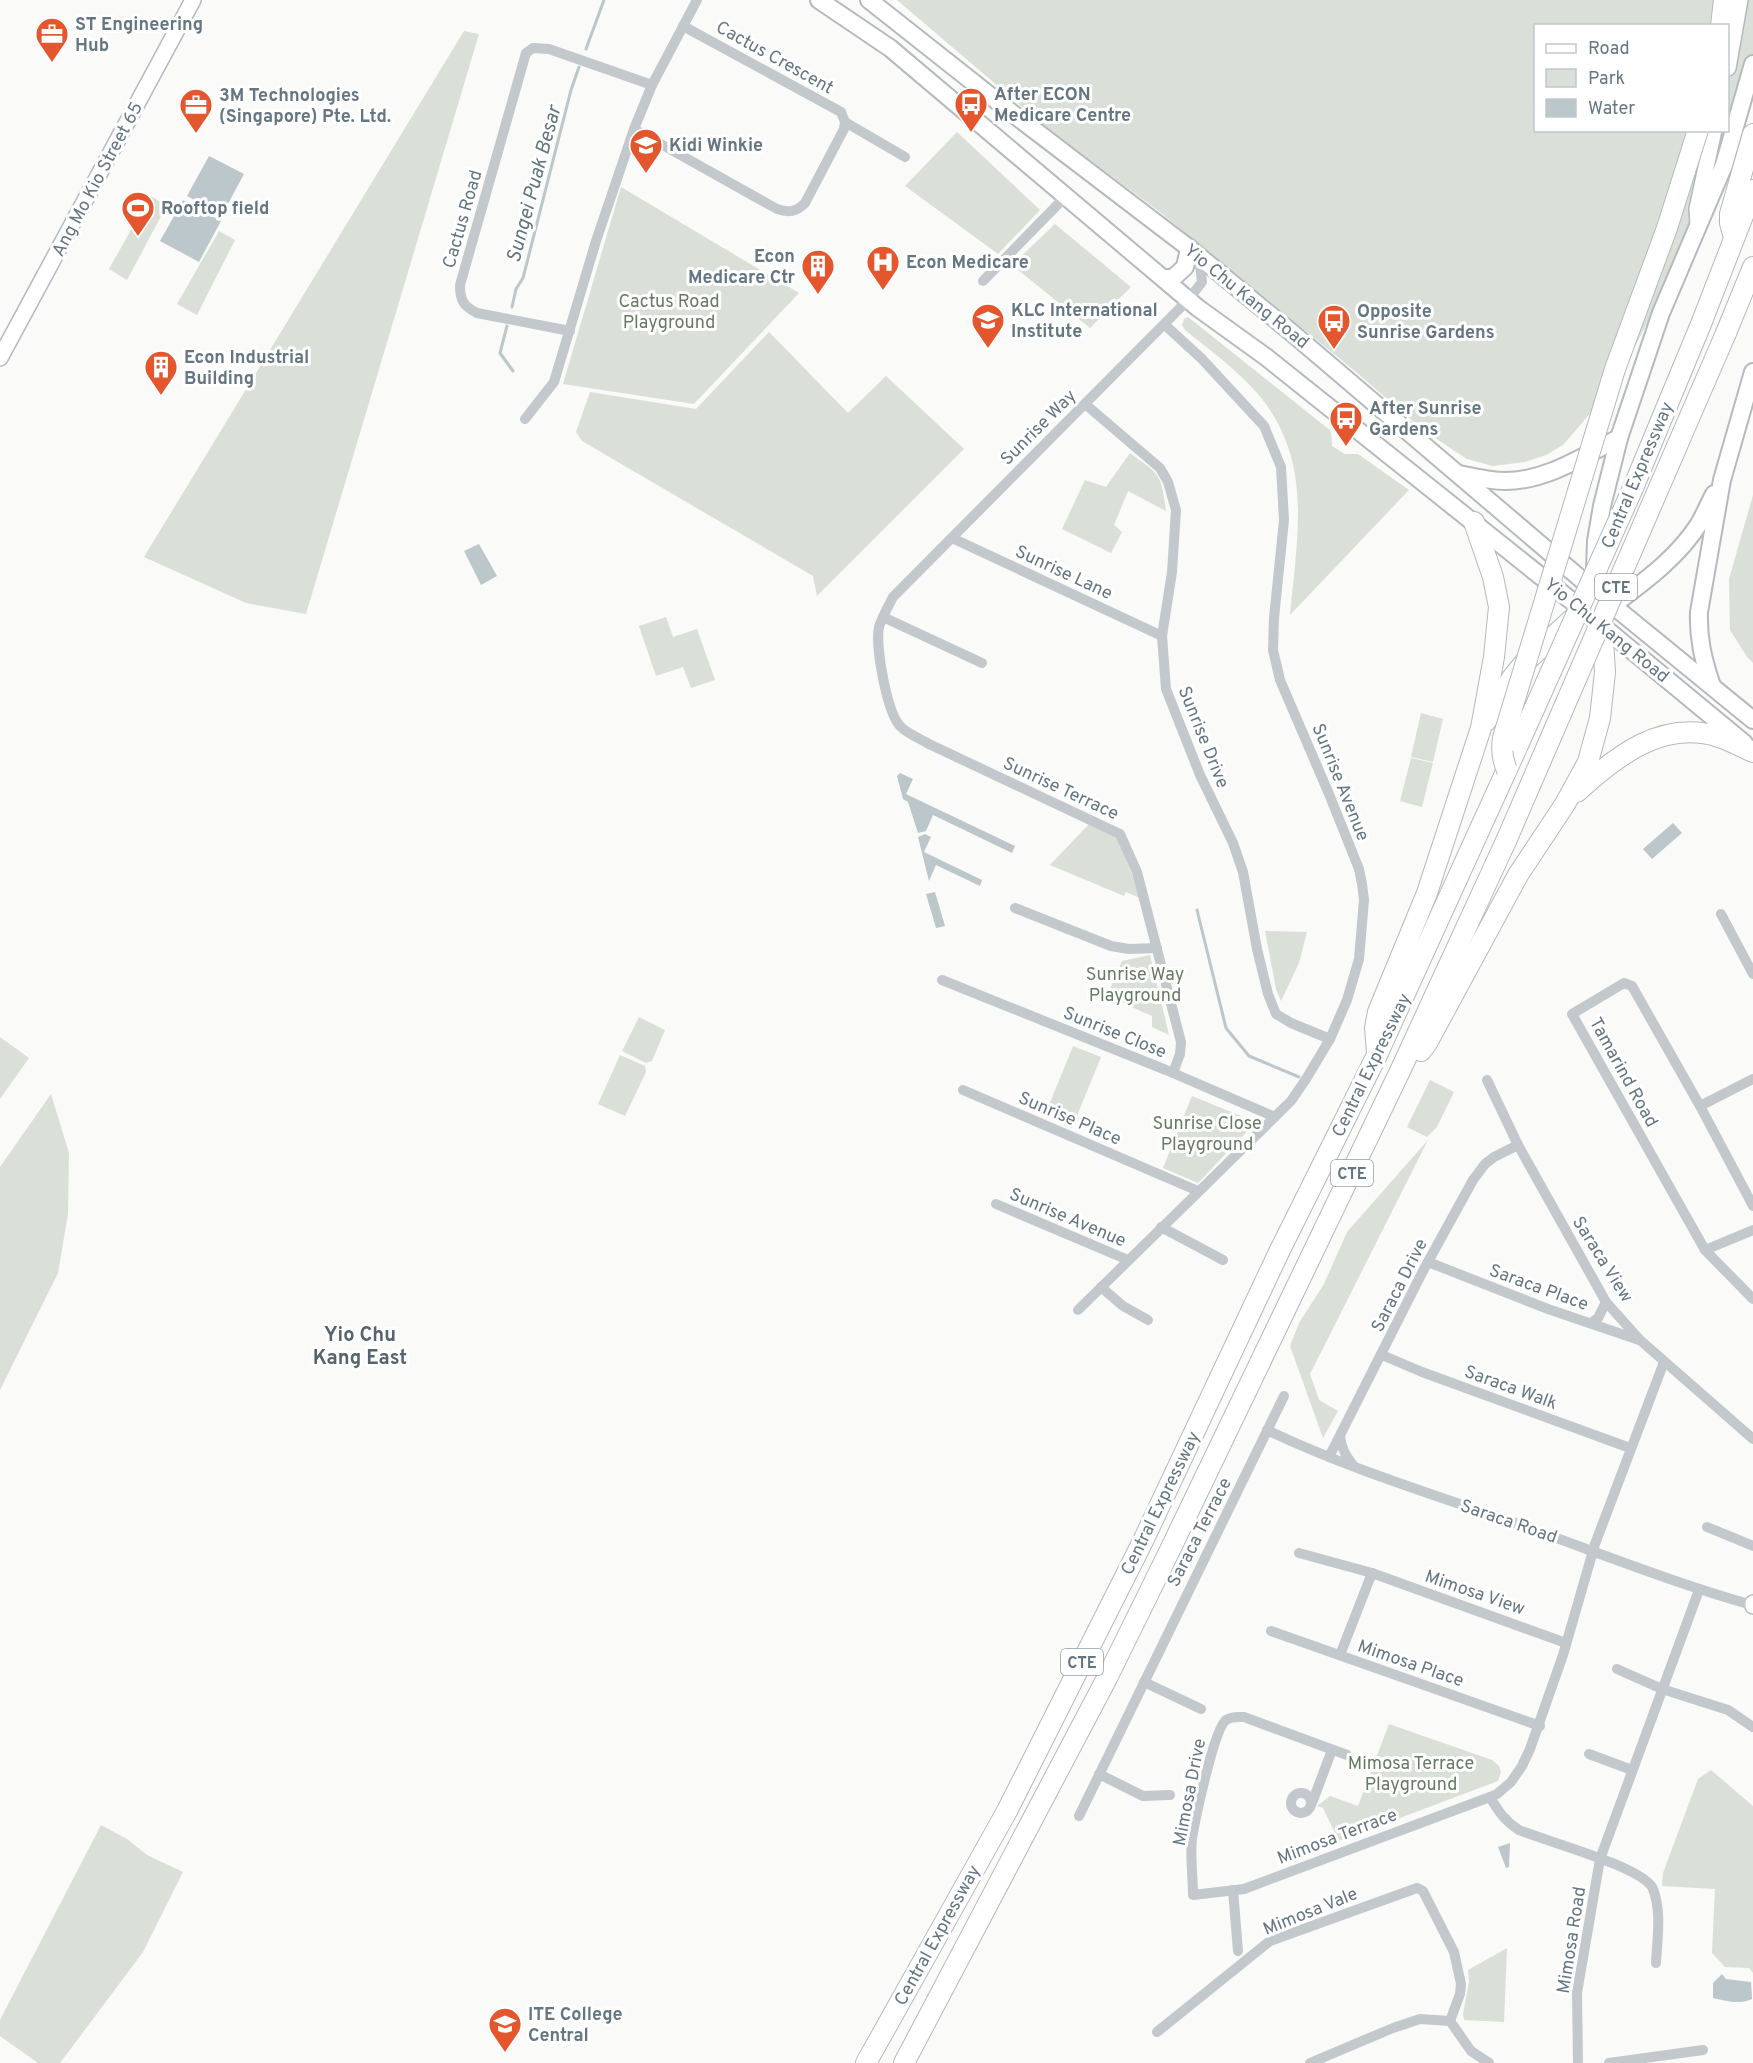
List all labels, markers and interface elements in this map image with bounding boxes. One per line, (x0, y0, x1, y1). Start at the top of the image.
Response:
place label: ST Engineering Hub (75, 14, 203, 58)
office icon: ST Engineering Hub (34, 16, 70, 63)
street label: Cactus Crescent (711, 16, 837, 100)
legend (1534, 24, 1729, 132)
text: Road (1588, 38, 1630, 61)
text: Park (1588, 68, 1625, 91)
place label: After ECON Medicare Centre (994, 84, 1131, 128)
place label: 3M Technologies (Singapore) Pte. Ltd. (219, 85, 391, 129)
bus stop icon: After ECON Medicare Centre (953, 86, 989, 133)
office icon: 3M Technologies (Singapore) Pte. Ltd. (178, 87, 214, 134)
street label: Ang Mo Kio Street 65 (48, 98, 149, 261)
text: Water (1588, 98, 1635, 121)
water label: Sungei Puak Besar (502, 102, 569, 266)
school or university icon: Kidi Winkie (628, 127, 664, 174)
place label: Kidi Winkie (669, 135, 763, 158)
street label: Cactus Road (438, 168, 488, 271)
sports icon: Rooftop field (120, 190, 156, 237)
place label: Rooftop field (161, 198, 269, 221)
street label: Yio Chu Kang Road (1179, 240, 1313, 355)
hospital icon: Econ Medicare (865, 244, 901, 291)
place label: Econ Medicare Ctr (688, 246, 795, 290)
building icon: Econ Medicare Ctr (800, 248, 836, 295)
place label: Econ Medicare (906, 252, 1029, 275)
park label: Cactus Road Playground (618, 291, 720, 335)
place label: KLC International Institute (1011, 300, 1158, 344)
place label: Opposite Sunrise Gardens (1357, 301, 1495, 345)
school or university icon: KLC International Institute (970, 302, 1006, 349)
bus stop icon: Opposite Sunrise Gardens (1316, 303, 1352, 350)
place label: Econ Industrial Building (184, 347, 309, 391)
building icon: Econ Industrial Building (143, 349, 179, 396)
street label: Sunrise Way (996, 385, 1082, 471)
place label: After Sunrise Gardens (1369, 398, 1481, 442)
street label: Central Expressway (1597, 399, 1680, 552)
bus stop icon: After Sunrise Gardens (1328, 400, 1364, 447)
street label: Sunrise Lane (1011, 541, 1116, 606)
street label: Yio Chu Kang Road (1539, 574, 1673, 689)
road number: CTE (1595, 574, 1637, 600)
street label: Sunrise Drive (1172, 683, 1233, 792)
street label: Sunrise Avenue (1306, 721, 1374, 845)
street label: Sunrise Terrace (999, 752, 1122, 826)
park label: Sunrise Way Playground (1086, 964, 1184, 1008)
street label: Central Expressway (1328, 990, 1417, 1141)
street label: Sunrise Close (1059, 1002, 1169, 1065)
street label: Tamarind Road (1583, 1014, 1662, 1132)
street label: Sunrise Place (1014, 1087, 1124, 1151)
park label: Sunrise Close Playground (1152, 1113, 1262, 1157)
road number: CTE (1331, 1160, 1373, 1186)
street label: Sunrise Avenue (1006, 1183, 1129, 1253)
street label: Saraca View (1566, 1212, 1637, 1307)
street label: Saraca Drive (1367, 1235, 1434, 1336)
street label: Saraca Place (1486, 1260, 1591, 1317)
district label: Yio Chu Kang East (313, 1323, 407, 1372)
street label: Saraca Walk (1461, 1361, 1560, 1416)
street label: Central Expressway (1117, 1428, 1206, 1579)
street label: Saraca Terrace (1163, 1474, 1238, 1591)
street label: Saraca Road (1457, 1495, 1560, 1550)
street label: Mimosa View (1421, 1566, 1528, 1621)
street label: Mimosa Place (1354, 1635, 1467, 1693)
road number: CTE (1061, 1649, 1103, 1675)
street label: Mimosa Drive (1169, 1737, 1212, 1848)
park label: Mimosa Terrace Playground (1348, 1753, 1474, 1797)
street label: Mimosa Terrace (1274, 1804, 1401, 1871)
street label: Central Expressway (890, 1861, 987, 2010)
street label: Mimosa Vale (1260, 1883, 1361, 1942)
street label: Mimosa Road (1553, 1885, 1592, 1995)
place label: ITE College Central (528, 2004, 623, 2048)
school or university icon: ITE College Central (487, 2006, 523, 2053)

